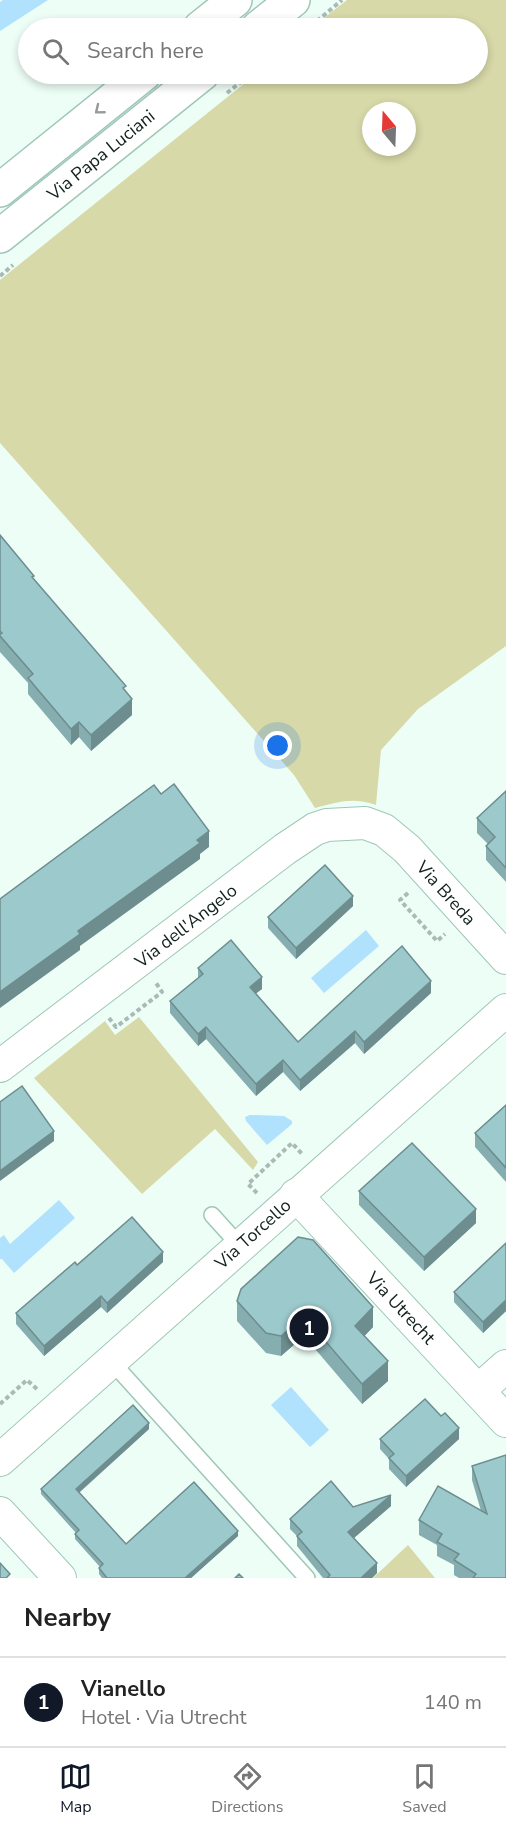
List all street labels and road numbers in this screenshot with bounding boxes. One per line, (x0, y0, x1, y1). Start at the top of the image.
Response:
street label: Via Papa Luciani (41, 104, 160, 207)
street label: Via Breda (410, 855, 481, 930)
street label: Via dell'Angelo (129, 879, 242, 974)
street label: Via Torcello (209, 1193, 296, 1275)
street label: Via Utrecht (361, 1266, 441, 1350)

